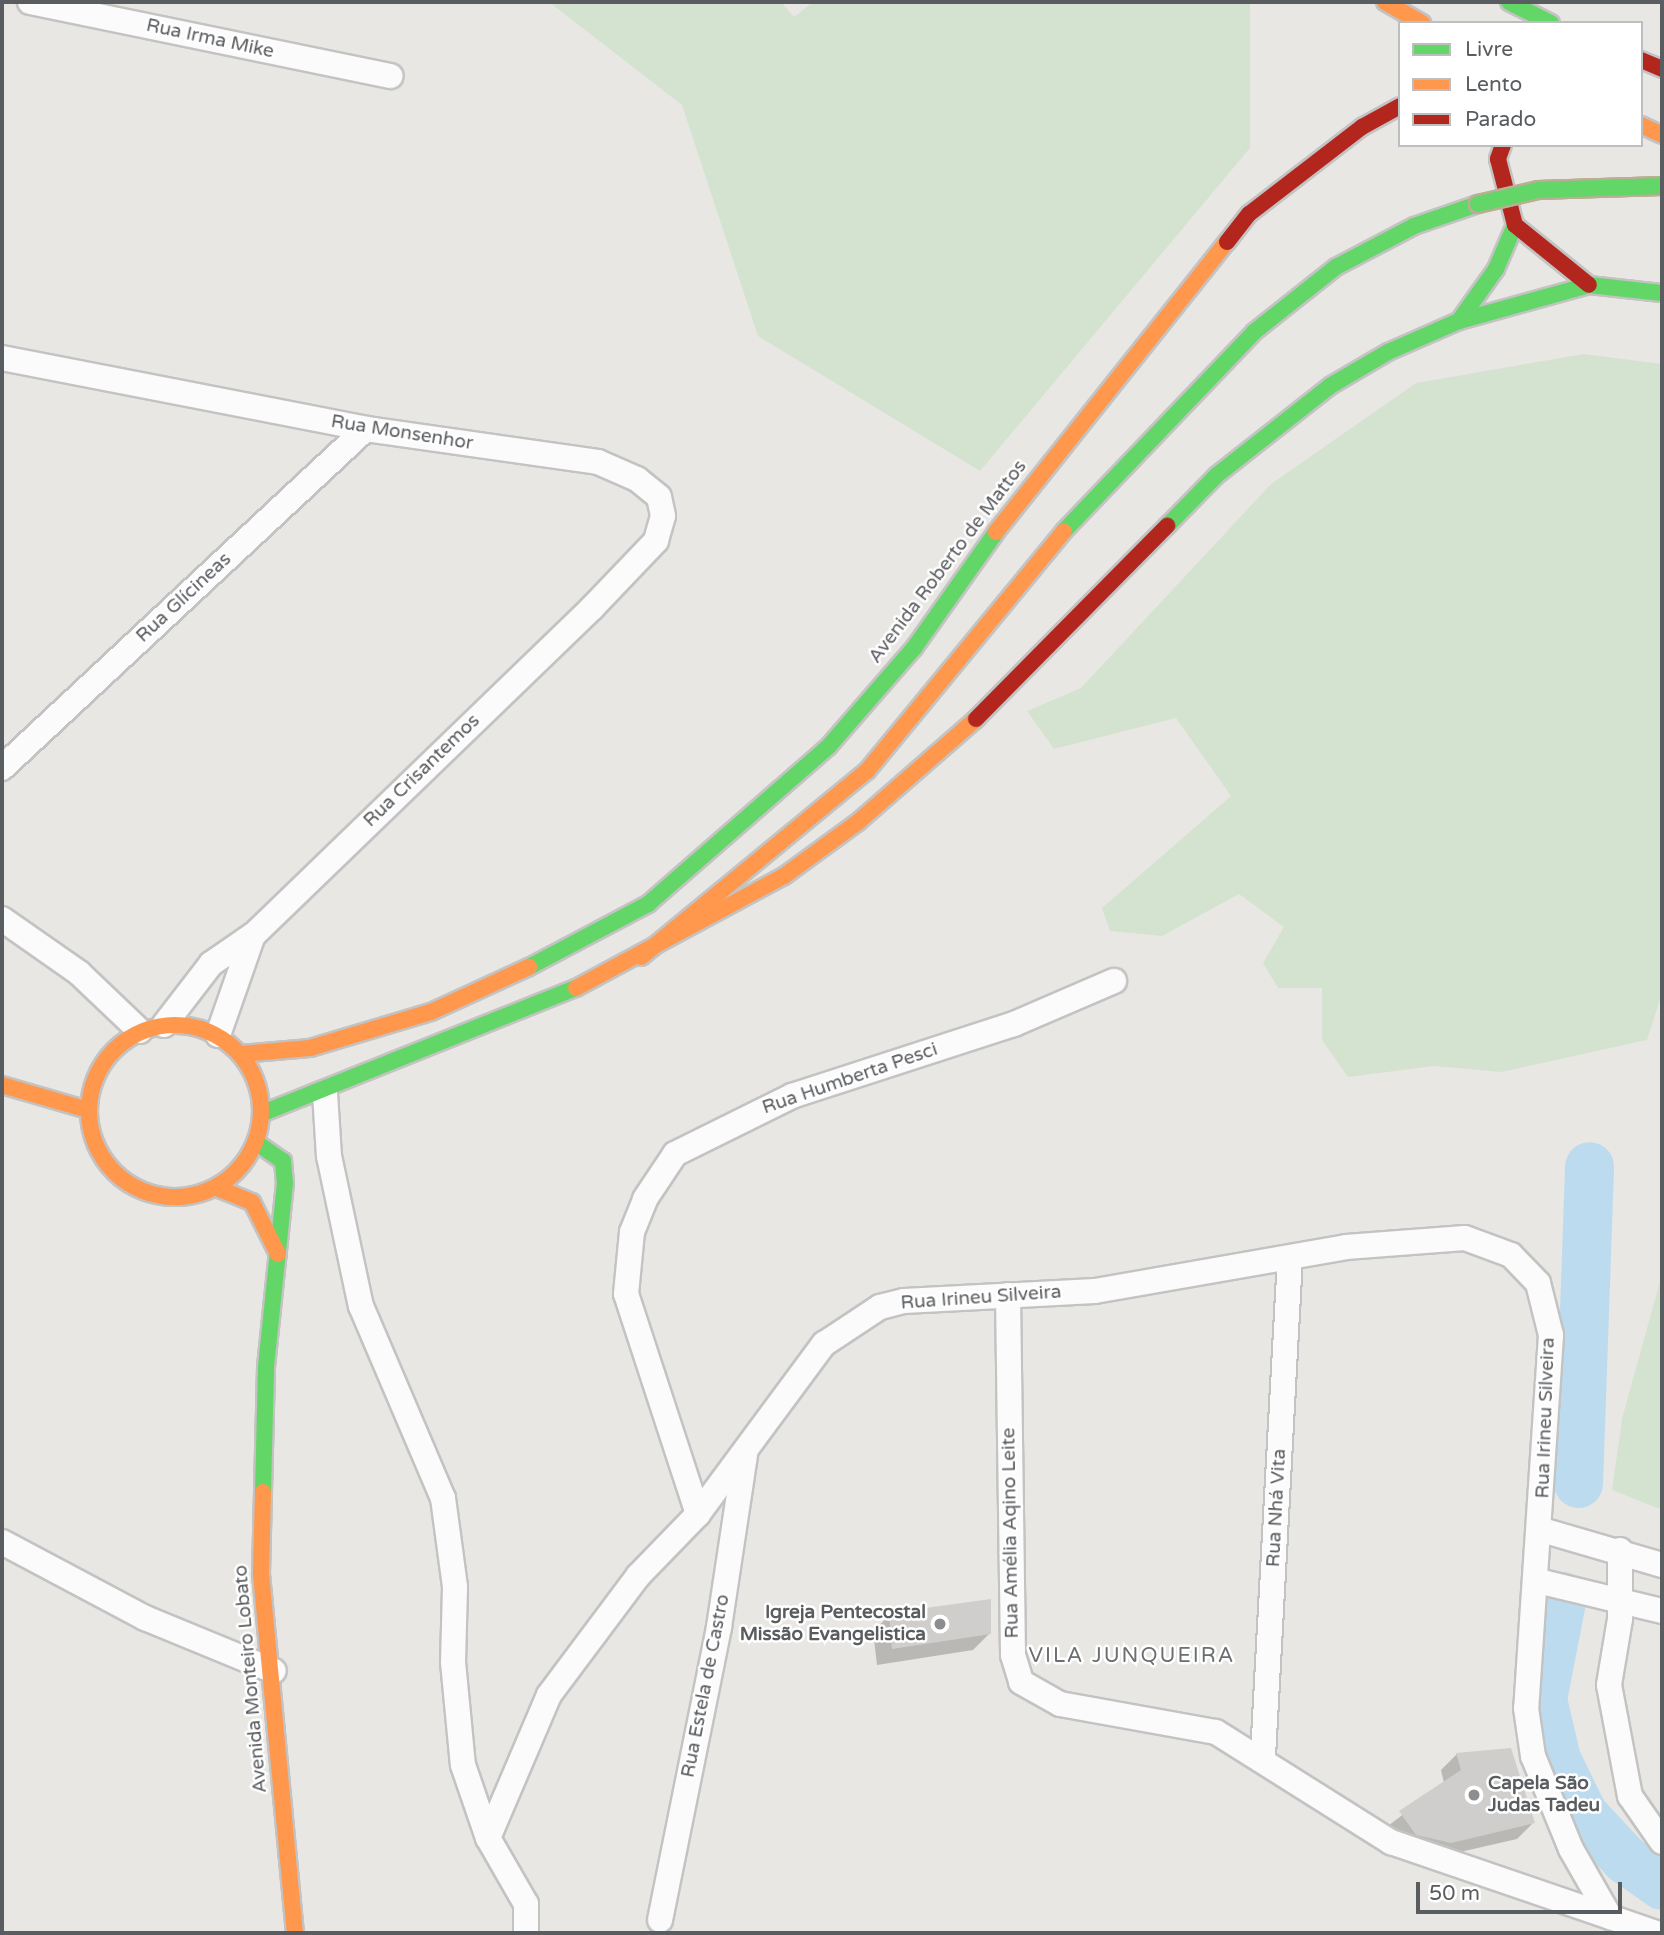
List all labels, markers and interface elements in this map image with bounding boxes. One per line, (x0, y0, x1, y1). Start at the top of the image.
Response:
street label: Rua Irma Mike (144, 14, 276, 64)
legend (1398, 21, 1643, 147)
text: Livre (1465, 37, 1513, 62)
text: Lento (1465, 72, 1522, 97)
text: Parado (1465, 107, 1536, 132)
street label: Rua Monsenhor (329, 410, 475, 456)
street label: Avenida Roberto de Mattos (864, 456, 1032, 668)
street label: Rua Glícineas (132, 548, 236, 648)
street label: Rua Crisantemos (359, 710, 485, 832)
street label: Rua Humberta Pesci (759, 1038, 941, 1120)
street label: Rua Irineu Silveira (900, 1281, 1062, 1315)
street label: Rua Irineu Silveira (1532, 1337, 1560, 1499)
street label: Rua Amélia Aqino Leite (998, 1427, 1024, 1639)
street label: Rua Nhá Vita (1263, 1448, 1291, 1568)
street label: Avenida Monteiro Lobato (230, 1564, 272, 1794)
street label: Rua Estela de Castro (677, 1592, 735, 1780)
place label: Igreja Pentecostal Missão Evangelistica (740, 1602, 926, 1646)
marker: Igreja Pentecostal Missão Evangelistica (932, 1616, 948, 1632)
district label: VILA JUNQUEIRA (1030, 1643, 1234, 1669)
place label: Capela São Judas Tadeu (1488, 1773, 1600, 1817)
marker: Capela São Judas Tadeu (1466, 1787, 1482, 1803)
scale bar (1419, 1868, 1626, 1912)
text: 50 m (1429, 1881, 1480, 1906)

